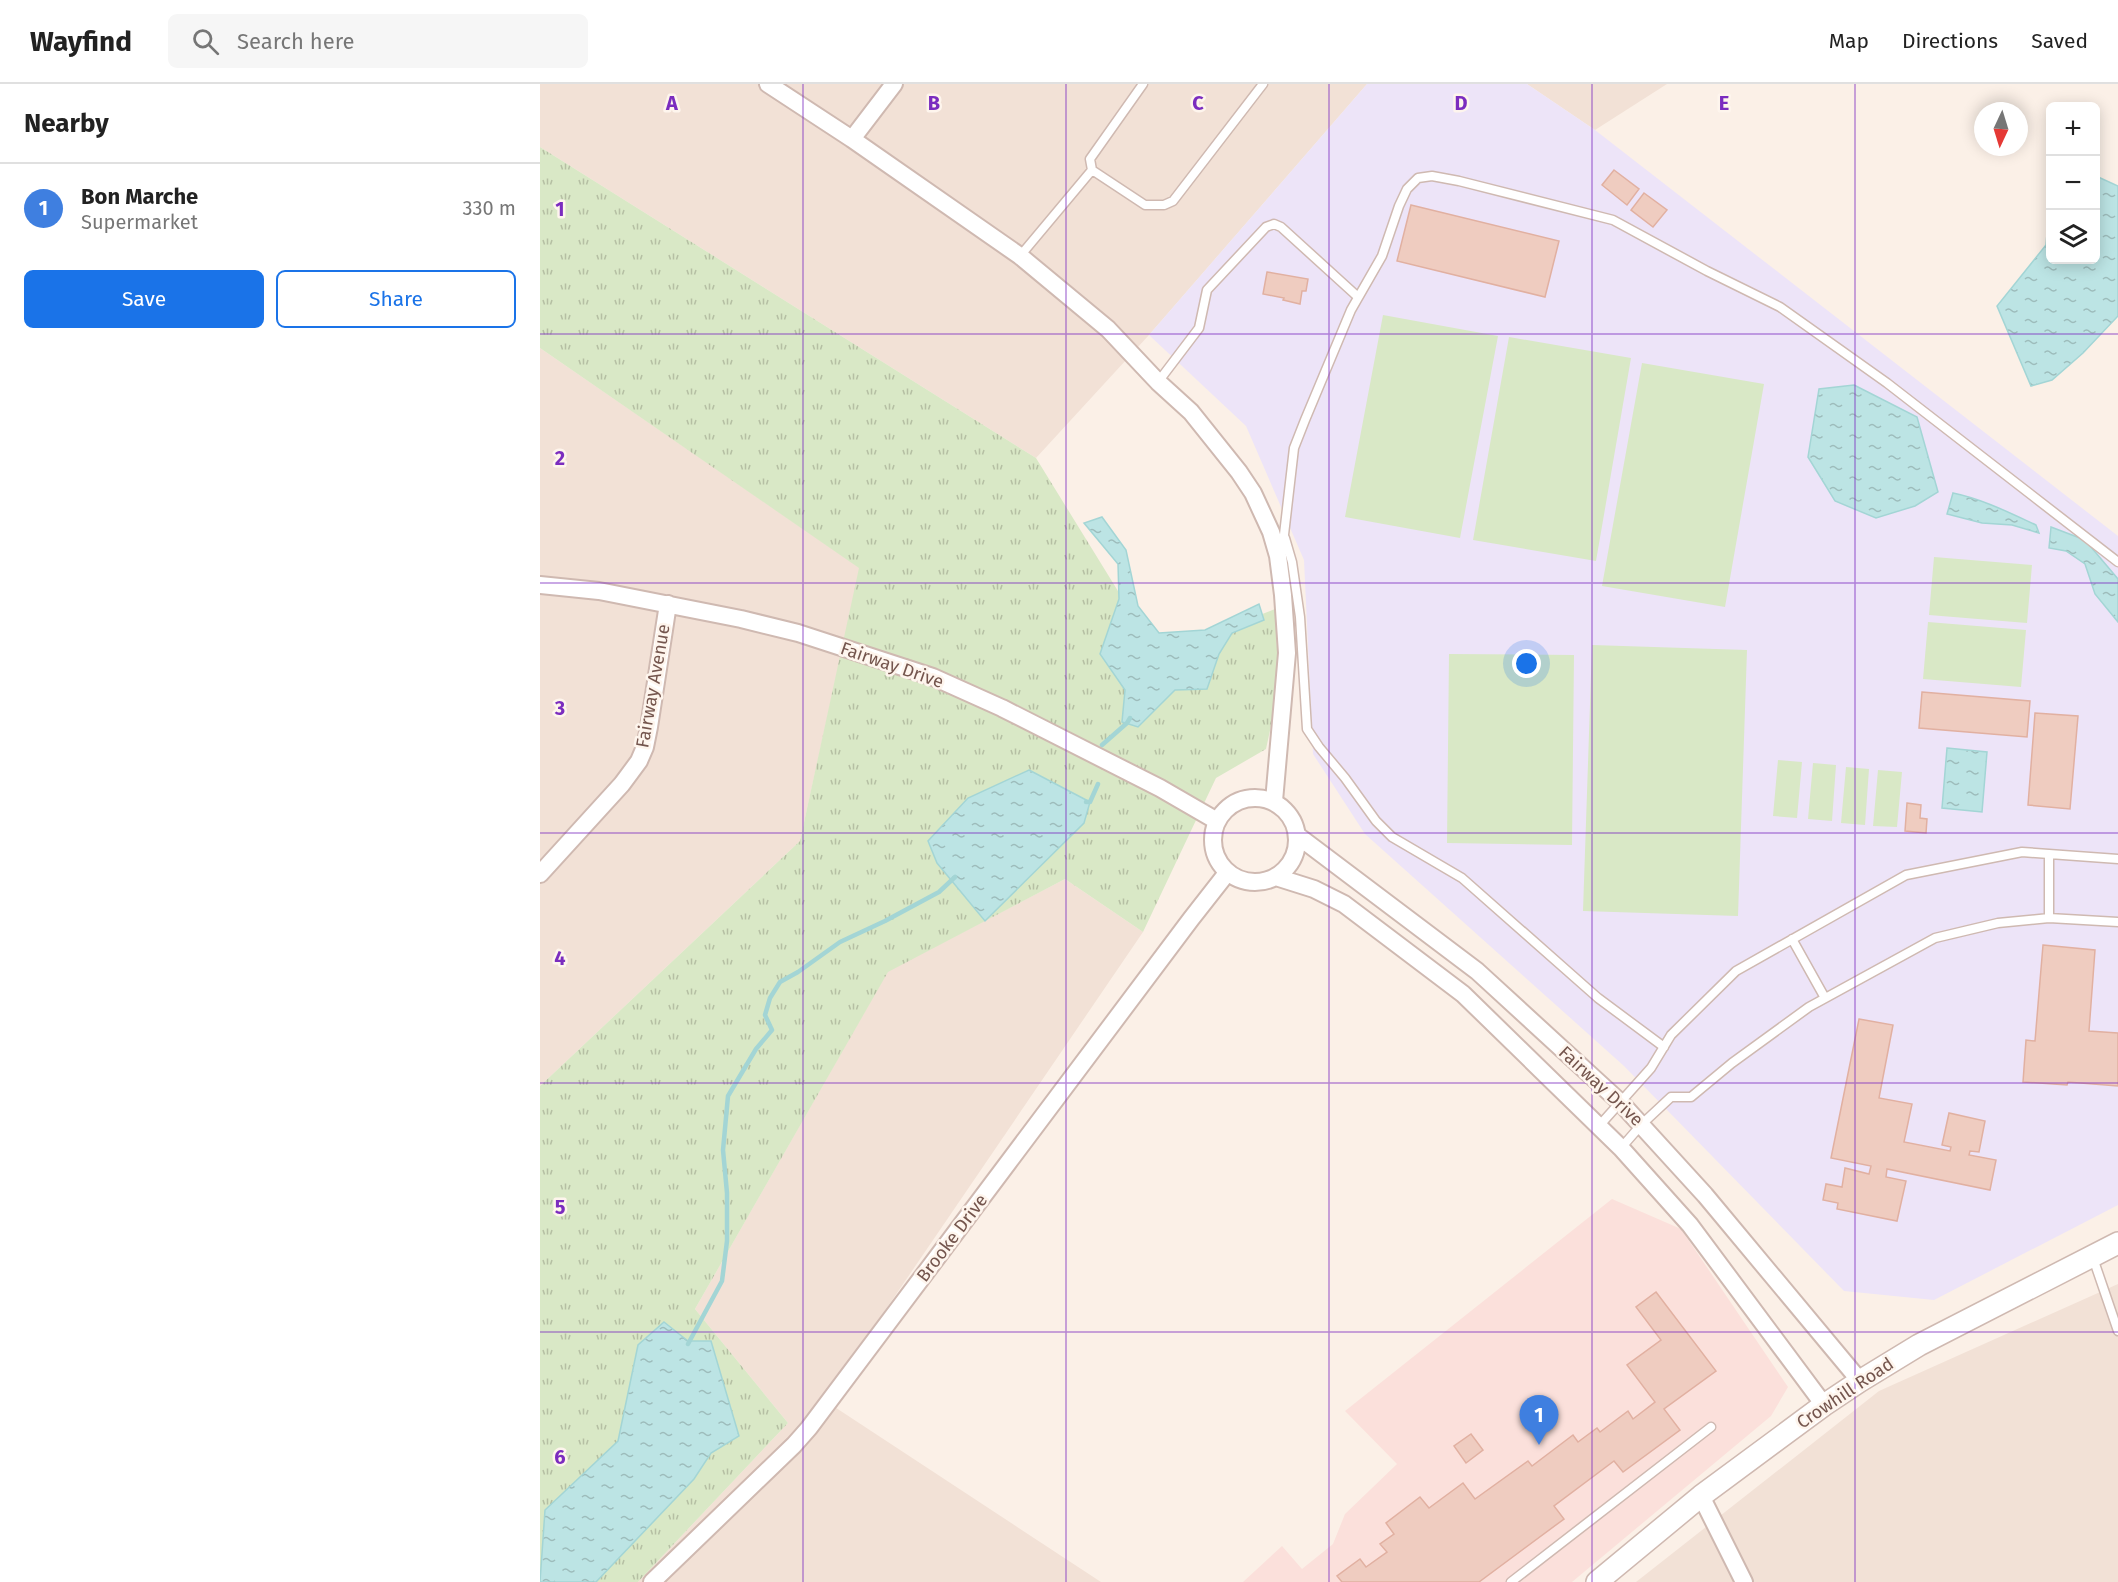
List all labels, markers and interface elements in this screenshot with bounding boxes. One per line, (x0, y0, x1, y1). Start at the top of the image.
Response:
search box (168, 14, 588, 68)
text: Wayfind (30, 25, 132, 58)
icon: search (189, 25, 222, 58)
text: Search here (237, 28, 355, 55)
text: Map (1829, 28, 1869, 54)
text: Directions (1902, 28, 1998, 54)
text: Saved (2031, 28, 2088, 54)
text: A (665, 91, 679, 115)
text: B (928, 91, 940, 115)
text: C (1192, 91, 1204, 115)
text: D (1454, 91, 1468, 115)
text: E (1719, 91, 1729, 115)
north arrow (1974, 102, 2028, 156)
map controls (2046, 102, 2100, 264)
button: + (2046, 102, 2100, 156)
text: Nearby (24, 108, 109, 139)
button: − (2046, 156, 2100, 210)
text: Bon Marche (81, 183, 198, 210)
text: 1 (39, 196, 48, 220)
text: 330 m (462, 196, 516, 220)
text: 1 (555, 197, 565, 221)
text: Supermarket (81, 210, 198, 234)
button: layers (2046, 210, 2100, 264)
button: Save (24, 270, 264, 328)
button: Share (276, 270, 516, 328)
text: 2 (555, 446, 565, 470)
street label: Fairway Avenue (631, 622, 675, 750)
street label: Fairway Drive (838, 637, 946, 693)
your location (1512, 649, 1541, 678)
text: 3 (554, 696, 565, 720)
text: 4 (554, 946, 566, 970)
street label: Fairway Drive (1554, 1041, 1648, 1131)
street label: Brooke Drive (912, 1190, 992, 1286)
text: 5 (555, 1195, 566, 1219)
street label: Crowhill Road (1792, 1353, 1898, 1433)
pin: 1 (1520, 1396, 1558, 1445)
text: 6 (554, 1445, 566, 1469)

